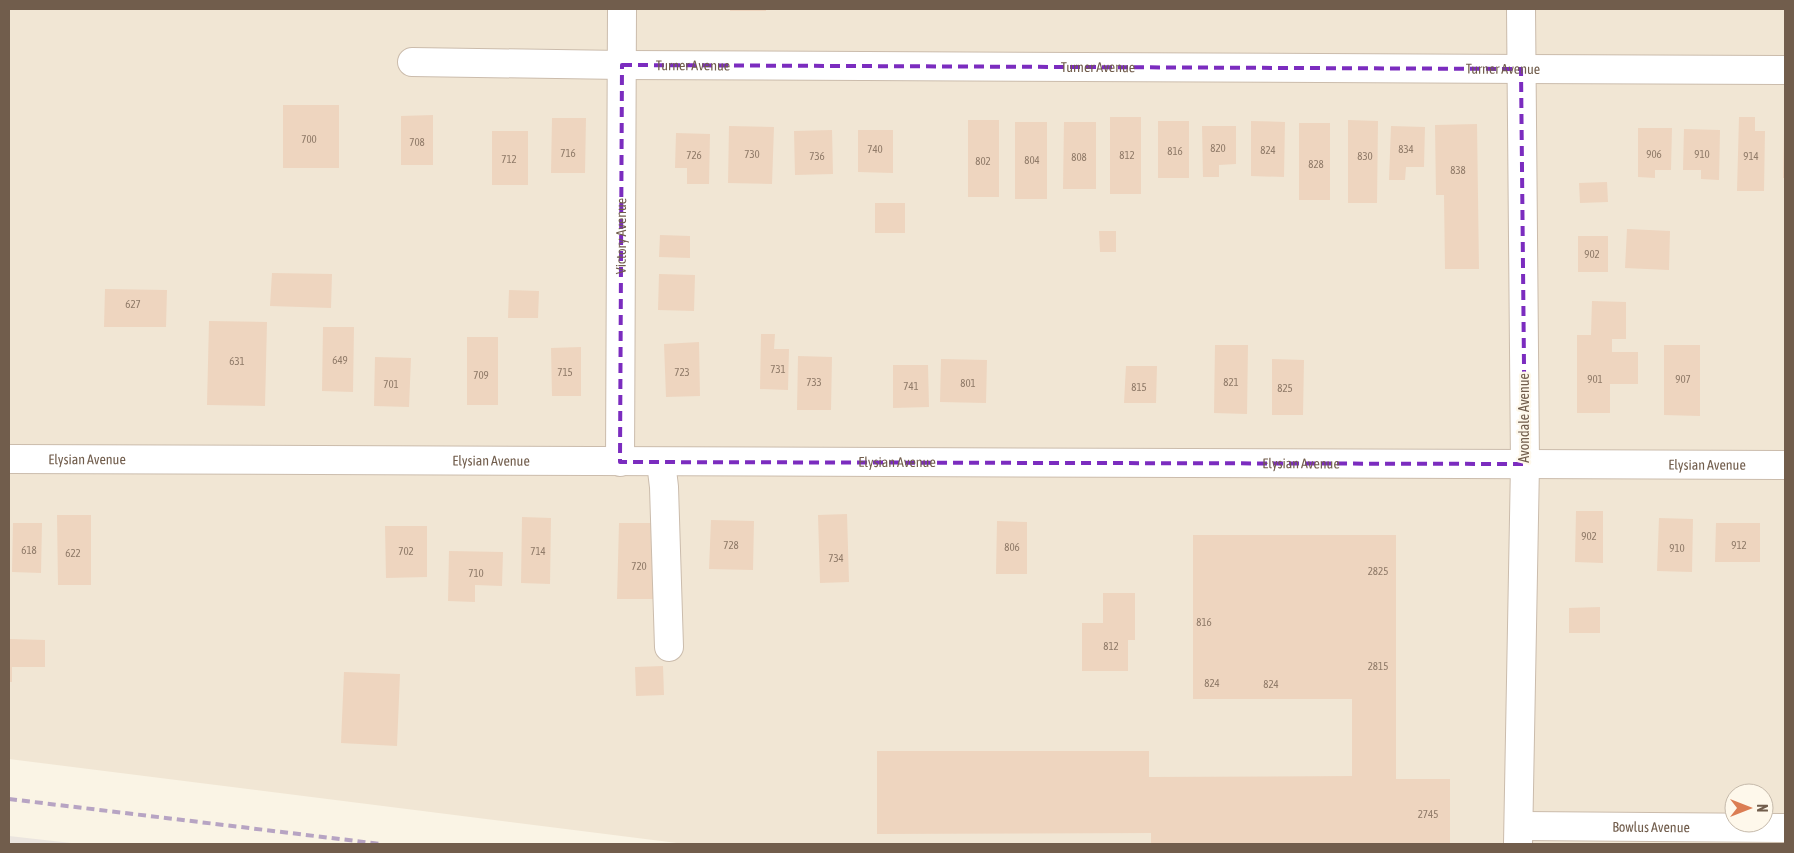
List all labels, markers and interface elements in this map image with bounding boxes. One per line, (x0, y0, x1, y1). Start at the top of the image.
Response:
street label: Turner Avenue (656, 57, 730, 73)
street label: Turner Avenue (1061, 59, 1135, 75)
street label: Turner Avenue (1466, 61, 1540, 77)
house number: 700 (301, 133, 317, 145)
house number: 708 (409, 136, 425, 148)
house number: 820 (1210, 142, 1226, 154)
house number: 740 (867, 143, 883, 155)
house number: 834 (1398, 143, 1414, 155)
house number: 824 (1260, 144, 1276, 156)
house number: 816 (1167, 145, 1183, 157)
house number: 716 (560, 147, 576, 159)
house number: 730 (744, 148, 760, 160)
house number: 906 (1646, 148, 1662, 160)
house number: 910 (1694, 148, 1710, 160)
house number: 726 (686, 149, 702, 161)
house number: 812 (1119, 149, 1135, 161)
house number: 736 (809, 150, 825, 162)
house number: 830 (1357, 150, 1373, 162)
house number: 914 (1743, 150, 1759, 162)
house number: 808 (1071, 151, 1087, 163)
house number: 712 (501, 153, 517, 165)
house number: 804 (1024, 154, 1040, 166)
house number: 802 (975, 155, 991, 167)
house number: 828 (1308, 158, 1324, 170)
house number: 838 (1450, 164, 1466, 176)
street label: Victory Avenue (613, 198, 629, 274)
house number: 902 (1584, 248, 1600, 260)
house number: 627 (125, 298, 141, 310)
house number: 649 (332, 354, 348, 366)
house number: 631 (229, 355, 245, 367)
house number: 731 (770, 363, 786, 375)
house number: 715 (557, 366, 573, 378)
house number: 723 (674, 366, 690, 378)
house number: 709 (473, 369, 489, 381)
street label: Avondale Avenue (1516, 373, 1532, 463)
house number: 901 (1587, 373, 1603, 385)
house number: 907 (1675, 373, 1691, 385)
house number: 733 (806, 376, 822, 388)
house number: 821 (1223, 376, 1239, 388)
house number: 801 (960, 377, 976, 389)
house number: 701 (383, 378, 399, 390)
house number: 741 (903, 380, 919, 392)
house number: 815 (1131, 381, 1147, 393)
house number: 825 (1277, 382, 1293, 394)
street label: Elysian Avenue (48, 451, 126, 467)
street label: Elysian Avenue (452, 452, 530, 469)
street label: Elysian Avenue (858, 454, 936, 470)
street label: Elysian Avenue (1262, 455, 1340, 471)
street label: Elysian Avenue (1668, 457, 1746, 473)
house number: 902 (1581, 530, 1597, 542)
house number: 728 (723, 539, 739, 551)
house number: 912 (1731, 539, 1747, 551)
house number: 806 (1004, 541, 1020, 553)
house number: 910 (1669, 542, 1685, 554)
house number: 618 (21, 544, 37, 556)
house number: 702 (398, 545, 414, 557)
house number: 714 (530, 545, 546, 557)
house number: 622 (65, 547, 81, 559)
house number: 734 (828, 552, 844, 564)
house number: 720 (631, 560, 647, 572)
house number: 2825 (1368, 565, 1388, 577)
house number: 710 (468, 567, 484, 579)
house number: 816 (1196, 616, 1212, 628)
house number: 812 (1103, 640, 1119, 652)
house number: 2815 (1368, 660, 1388, 672)
house number: 824 (1204, 677, 1220, 689)
house number: 824 (1263, 678, 1279, 690)
north arrow (1724, 783, 1774, 833)
text: N (1754, 804, 1770, 812)
house number: 2745 (1418, 808, 1438, 820)
street label: Bowlus Avenue (1612, 819, 1690, 835)

